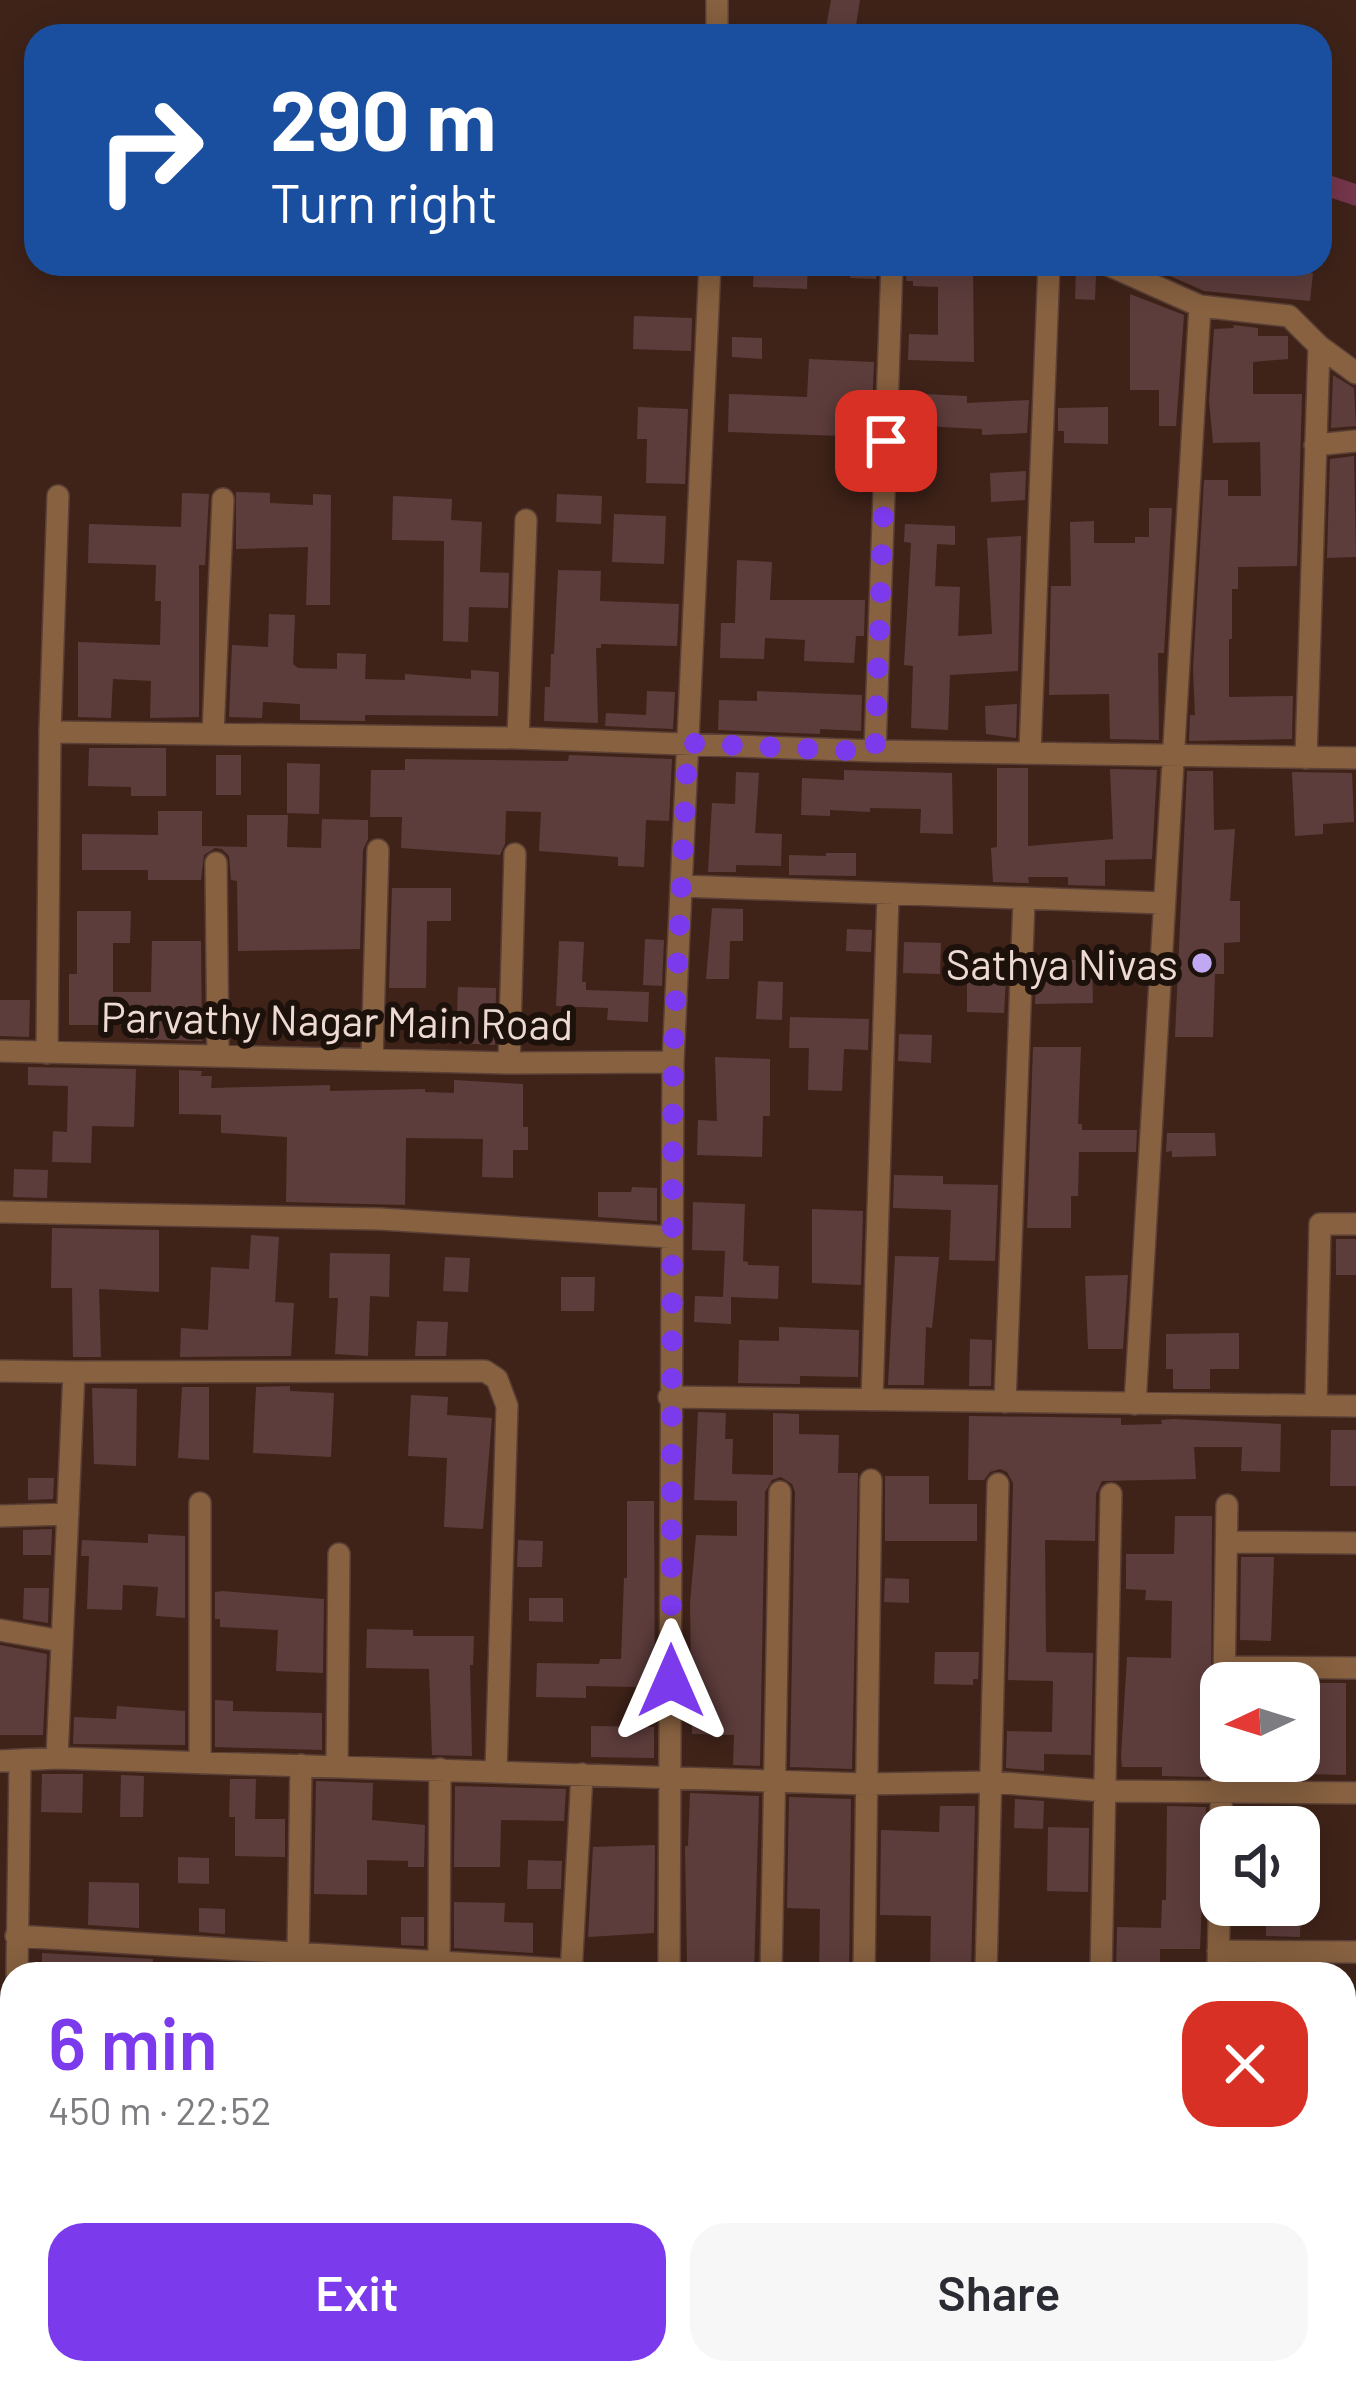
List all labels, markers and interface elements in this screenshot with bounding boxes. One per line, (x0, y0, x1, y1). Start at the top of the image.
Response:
text: 290 m (270, 67, 496, 168)
icon: right (72, 72, 228, 228)
text: Turn right (270, 169, 498, 234)
pin (835, 390, 937, 492)
icon: arrive (853, 408, 919, 474)
place label: Sathya Nivas (946, 938, 1178, 989)
marker: Sathya Nivas (1189, 950, 1215, 976)
street label: Parvathy Nagar Main Road (100, 990, 574, 1049)
position arrow (608, 1618, 734, 1744)
north arrow (1200, 1662, 1320, 1782)
map controls (1200, 1662, 1320, 1926)
button: sound (1200, 1806, 1320, 1926)
text: 6 min (48, 1998, 218, 2084)
button: close (1182, 2001, 1308, 2127)
text: 450 m · 22:52 (48, 2086, 271, 2133)
button: Exit (48, 2223, 666, 2361)
button: Share (690, 2223, 1308, 2361)

